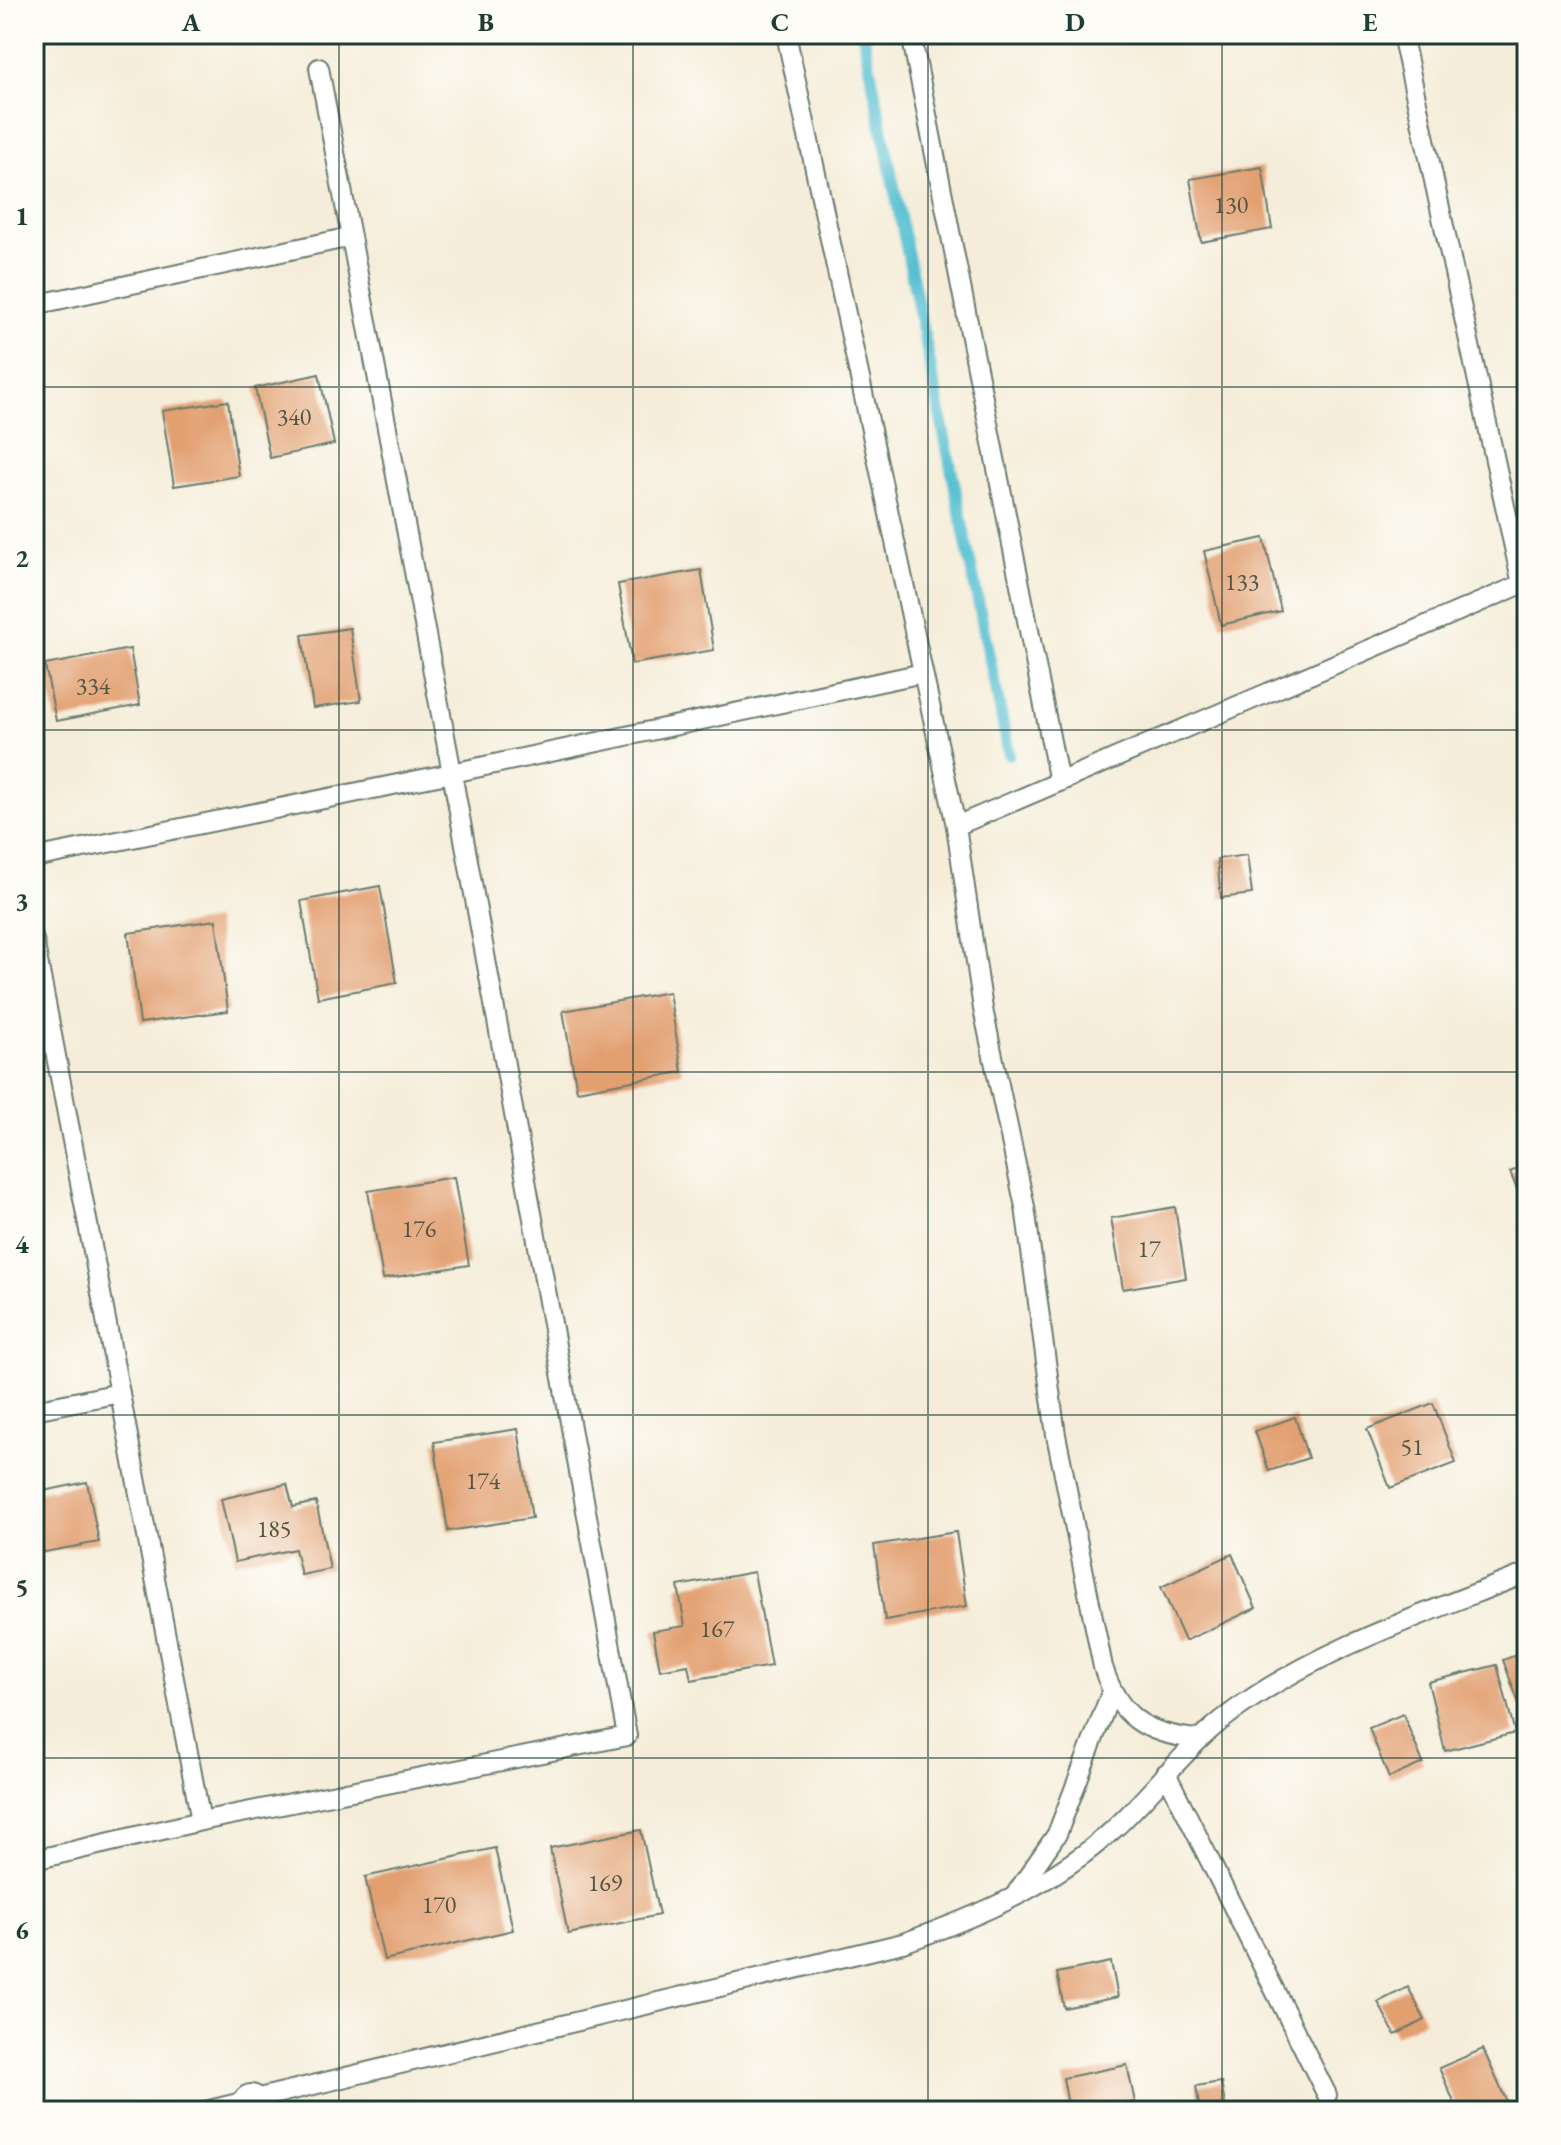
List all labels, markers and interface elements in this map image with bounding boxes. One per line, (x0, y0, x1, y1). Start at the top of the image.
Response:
text: A (181, 5, 201, 39)
text: B (478, 5, 494, 39)
text: C (771, 5, 789, 39)
text: D (1065, 5, 1085, 39)
text: E (1363, 5, 1378, 39)
house number: 130 (1214, 189, 1248, 220)
text: 1 (15, 199, 29, 233)
house number: 340 (277, 401, 311, 432)
text: 2 (15, 541, 29, 575)
house number: 133 (1225, 566, 1259, 597)
house number: 334 (76, 670, 111, 701)
text: 3 (15, 884, 29, 918)
house number: 176 (402, 1213, 436, 1244)
text: 4 (15, 1227, 29, 1261)
house number: 17 (1137, 1233, 1161, 1264)
house number: 51 (1400, 1431, 1424, 1462)
house number: 174 (466, 1465, 501, 1496)
house number: 185 (257, 1513, 291, 1544)
text: 5 (15, 1570, 29, 1604)
house number: 167 (700, 1613, 735, 1644)
house number: 169 (588, 1867, 623, 1898)
house number: 170 (422, 1889, 456, 1920)
text: 6 (15, 1913, 29, 1947)

